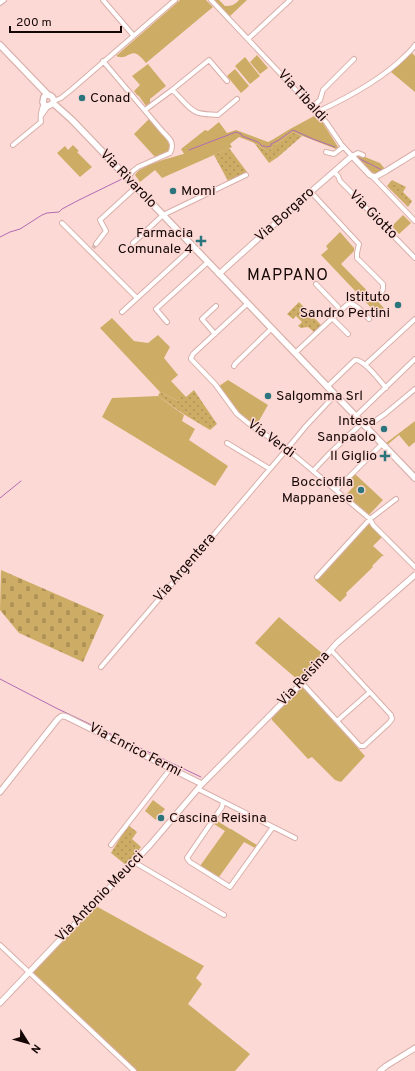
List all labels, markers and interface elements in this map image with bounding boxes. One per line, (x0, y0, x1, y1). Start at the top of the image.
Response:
scale bar (10, 8, 121, 34)
text: 200 m (16, 15, 52, 31)
street label: Via Tibaldi (274, 66, 330, 126)
place label: Conad (90, 90, 130, 107)
marker: Conad (77, 93, 87, 103)
street label: Via Rivarolo (96, 146, 160, 212)
place label: Momi (181, 183, 215, 200)
street label: Via Borgaro (252, 184, 318, 246)
marker: Momi (168, 186, 178, 196)
street label: Via Giotto (345, 187, 401, 243)
place label: Farmacia Comunale 4 (118, 225, 193, 258)
marker: Farmacia Comunale 4 (196, 236, 206, 246)
district label: MAPPANO (247, 266, 329, 286)
place label: Istituto Sandro Pertini (300, 289, 390, 322)
marker: Istituto Sandro Pertini (393, 300, 403, 310)
place label: Salgomma Srl (276, 388, 363, 405)
marker: Salgomma Srl (263, 391, 273, 401)
place label: Intesa Sanpaolo (317, 413, 376, 446)
street label: Via Verdi (244, 416, 298, 462)
marker: Intesa Sanpaolo (379, 424, 389, 434)
place label: Il Giglio (330, 448, 377, 465)
marker: Il Giglio (380, 451, 390, 461)
place label: Bocciofila Mappanese (282, 474, 353, 507)
marker: Bocciofila Mappanese (356, 485, 366, 495)
street label: Via Argentera (150, 530, 220, 606)
street label: Via Reisina (274, 648, 334, 710)
street label: Via Enrico Fermi (86, 719, 184, 781)
place label: Cascina Reisina (169, 810, 267, 827)
marker: Cascina Reisina (156, 813, 166, 823)
street label: Via Antonio Meucci (52, 848, 148, 946)
north arrow (8, 1023, 48, 1063)
text: N (27, 1041, 43, 1056)

